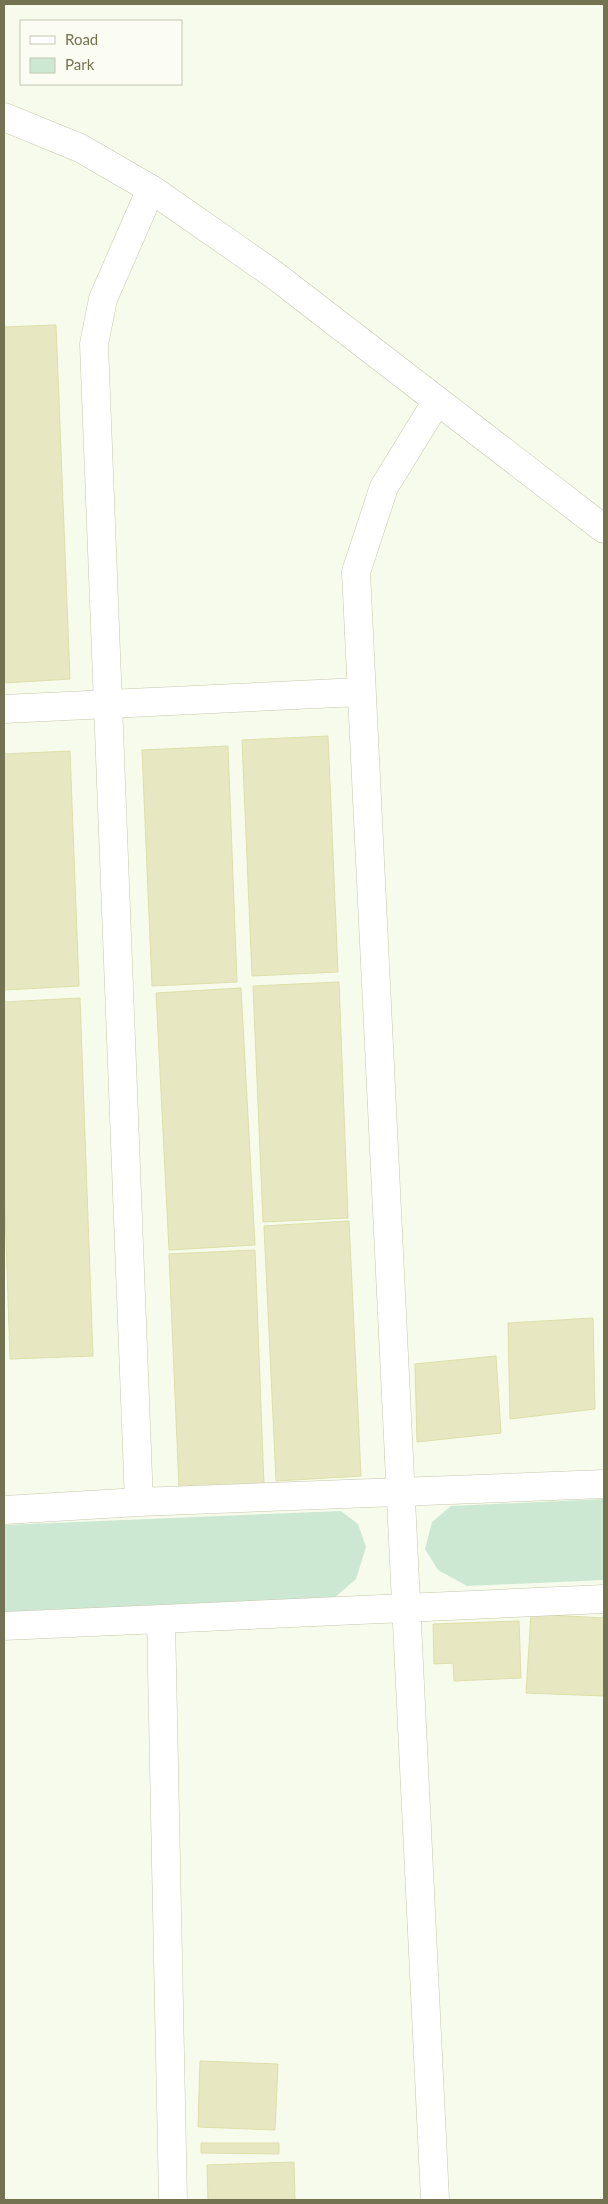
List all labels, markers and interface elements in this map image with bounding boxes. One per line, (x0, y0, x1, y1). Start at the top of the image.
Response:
legend (20, 20, 182, 85)
text: Road (65, 30, 98, 48)
text: Park (65, 55, 95, 73)

